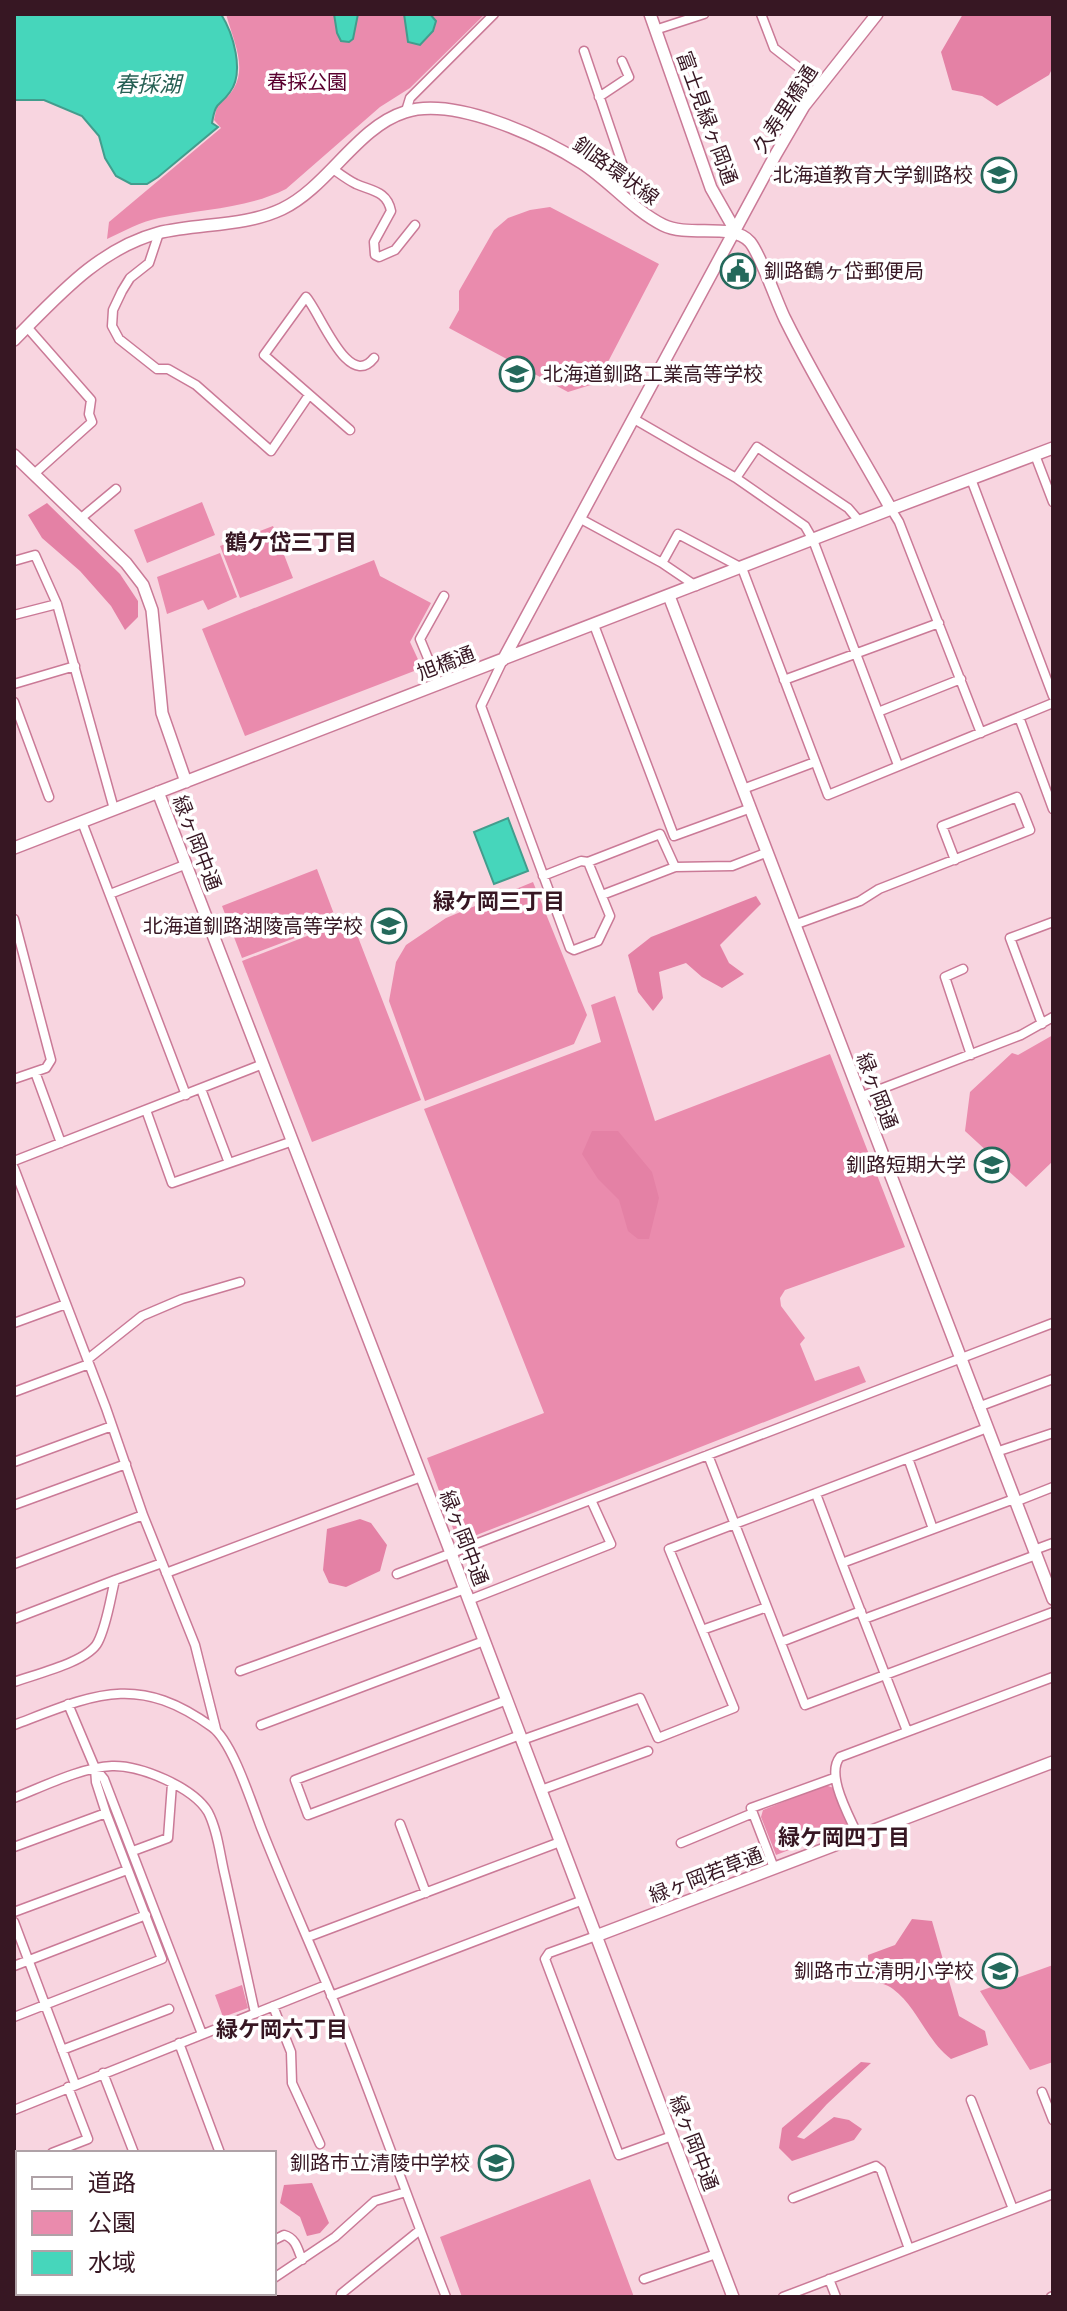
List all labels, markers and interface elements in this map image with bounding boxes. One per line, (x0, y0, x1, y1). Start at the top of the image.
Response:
street label: 富士見緑ヶ岡通 (672, 48, 742, 188)
street label: 久寿里橋通 (748, 61, 822, 157)
park label: 春採公園 (267, 70, 347, 94)
water label: 春採湖 (115, 71, 184, 97)
street label: 釧路環状線 (568, 132, 664, 210)
school or university icon: 北海道教育大学釧路校 (980, 156, 1018, 194)
place label: 北海道教育大学釧路校 (773, 163, 973, 187)
public building icon: 釧路鶴ヶ岱郵便局 (719, 252, 757, 290)
place label: 釧路鶴ヶ岱郵便局 (764, 259, 924, 283)
school or university icon: 北海道釧路工業高等学校 (498, 355, 536, 393)
place label: 北海道釧路工業高等学校 (543, 362, 763, 386)
district label: 鶴ケ岱三丁目 (225, 529, 357, 555)
street label: 旭橋通 (414, 641, 478, 685)
street label: 緑ヶ岡中通 (168, 792, 226, 894)
district label: 緑ケ岡三丁目 (433, 888, 565, 914)
school or university icon: 北海道釧路湖陵高等学校 (370, 907, 408, 945)
place label: 北海道釧路湖陵高等学校 (143, 914, 363, 938)
street label: 緑ヶ岡通 (851, 1049, 903, 1133)
school or university icon: 釧路短期大学 (973, 1146, 1011, 1184)
place label: 釧路短期大学 (846, 1153, 966, 1177)
street label: 緑ヶ岡中通 (435, 1487, 493, 1589)
district label: 緑ケ岡四丁目 (778, 1824, 910, 1850)
street label: 緑ヶ岡若草通 (646, 1842, 766, 1908)
school or university icon: 釧路市立清明小学校 (981, 1952, 1019, 1990)
place label: 釧路市立清明小学校 (794, 1959, 974, 1983)
district label: 緑ケ岡六丁目 (216, 2016, 348, 2042)
street label: 緑ヶ岡中通 (665, 2092, 723, 2194)
school or university icon: 釧路市立清陵中学校 (477, 2144, 515, 2182)
legend (16, 2151, 276, 2295)
place label: 釧路市立清陵中学校 (290, 2151, 470, 2175)
text: 道路 (88, 2168, 136, 2196)
text: 公園 (88, 2208, 136, 2236)
text: 水域 (88, 2248, 136, 2276)

